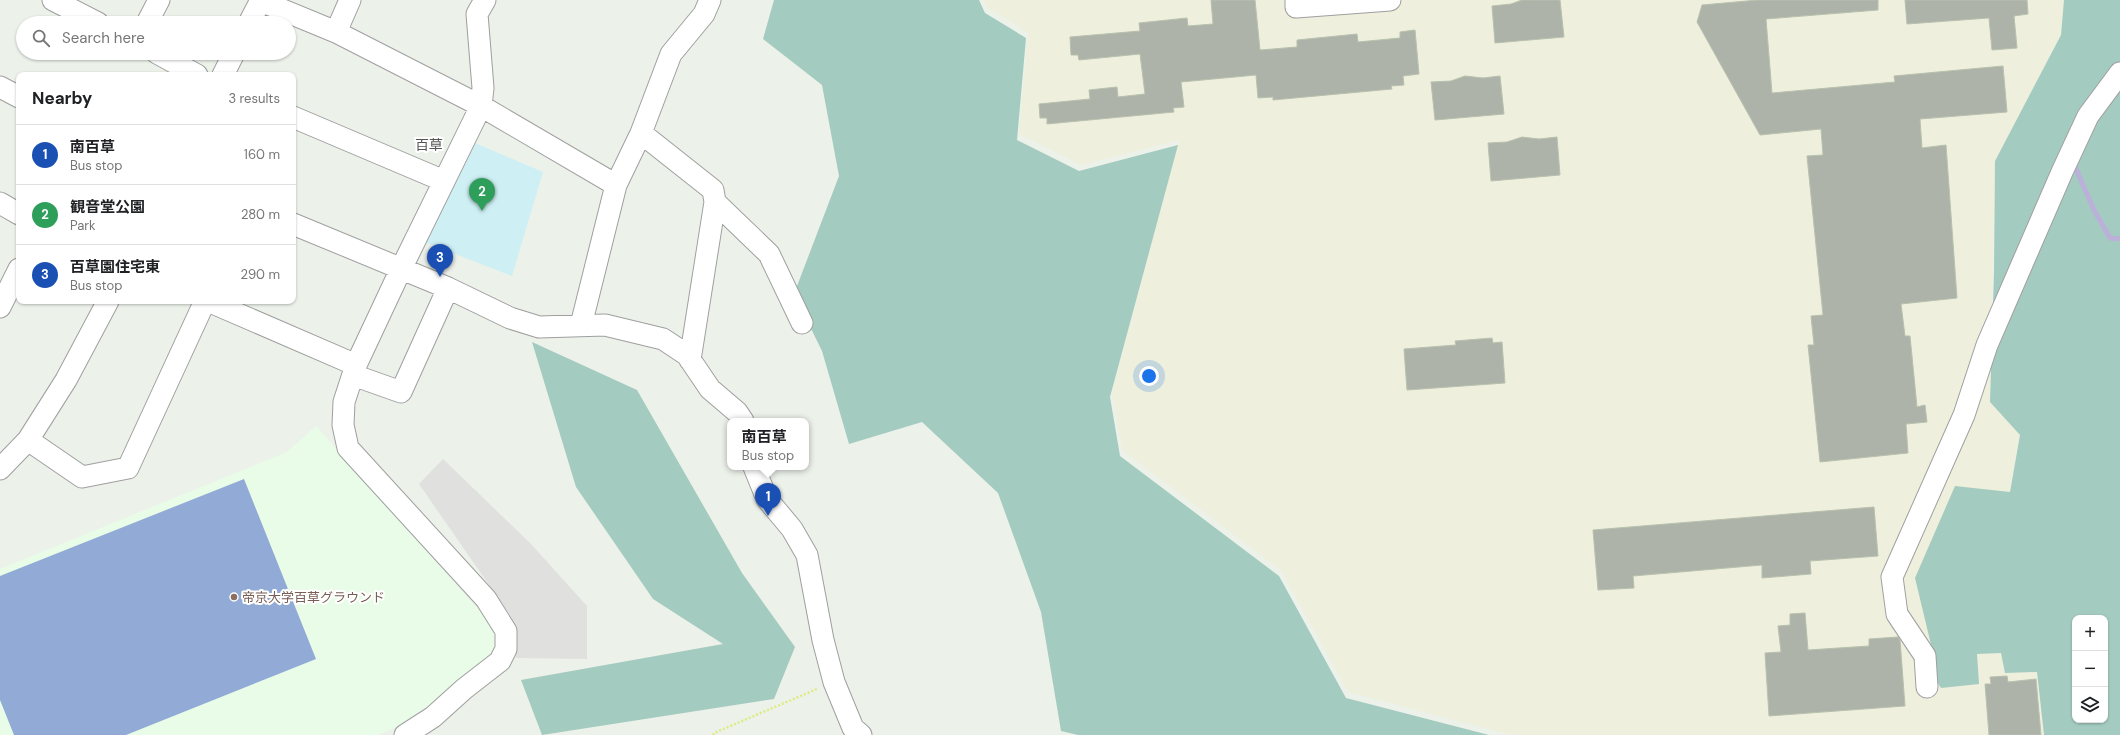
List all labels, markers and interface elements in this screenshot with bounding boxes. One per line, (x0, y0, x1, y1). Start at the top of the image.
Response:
search box (16, 16, 296, 60)
icon: search (30, 27, 52, 49)
text: Search here (62, 28, 145, 48)
text: Nearby (32, 87, 92, 109)
text: 3 results (228, 90, 280, 107)
district label: 百草 (415, 136, 443, 154)
text: 南百草 (70, 137, 115, 157)
text: 1 (43, 146, 47, 163)
text: 160 m (244, 146, 280, 163)
text: Bus stop (70, 157, 122, 174)
pin: 2 (469, 178, 495, 211)
text: 観音堂公園 (70, 197, 145, 217)
text: 2 (41, 206, 49, 223)
text: 280 m (241, 206, 280, 223)
text: Park (70, 217, 96, 234)
pin: 3 (427, 244, 453, 277)
text: 百草園住宅東 (70, 257, 160, 277)
text: 3 (41, 266, 49, 283)
text: 290 m (241, 266, 280, 283)
text: Bus stop (70, 277, 122, 294)
your location (1139, 366, 1159, 386)
popup (727, 418, 809, 470)
text: 南百草 (742, 427, 787, 447)
text: Bus stop (742, 447, 794, 464)
pin: 1 (755, 483, 781, 516)
place label: 帝京大学百草グラウンド (242, 589, 385, 606)
marker: 帝京大学百草グラウンド (229, 592, 239, 602)
map controls (2072, 615, 2108, 723)
button: + (2072, 615, 2108, 651)
button: − (2072, 651, 2108, 687)
button: layers (2072, 687, 2108, 723)

